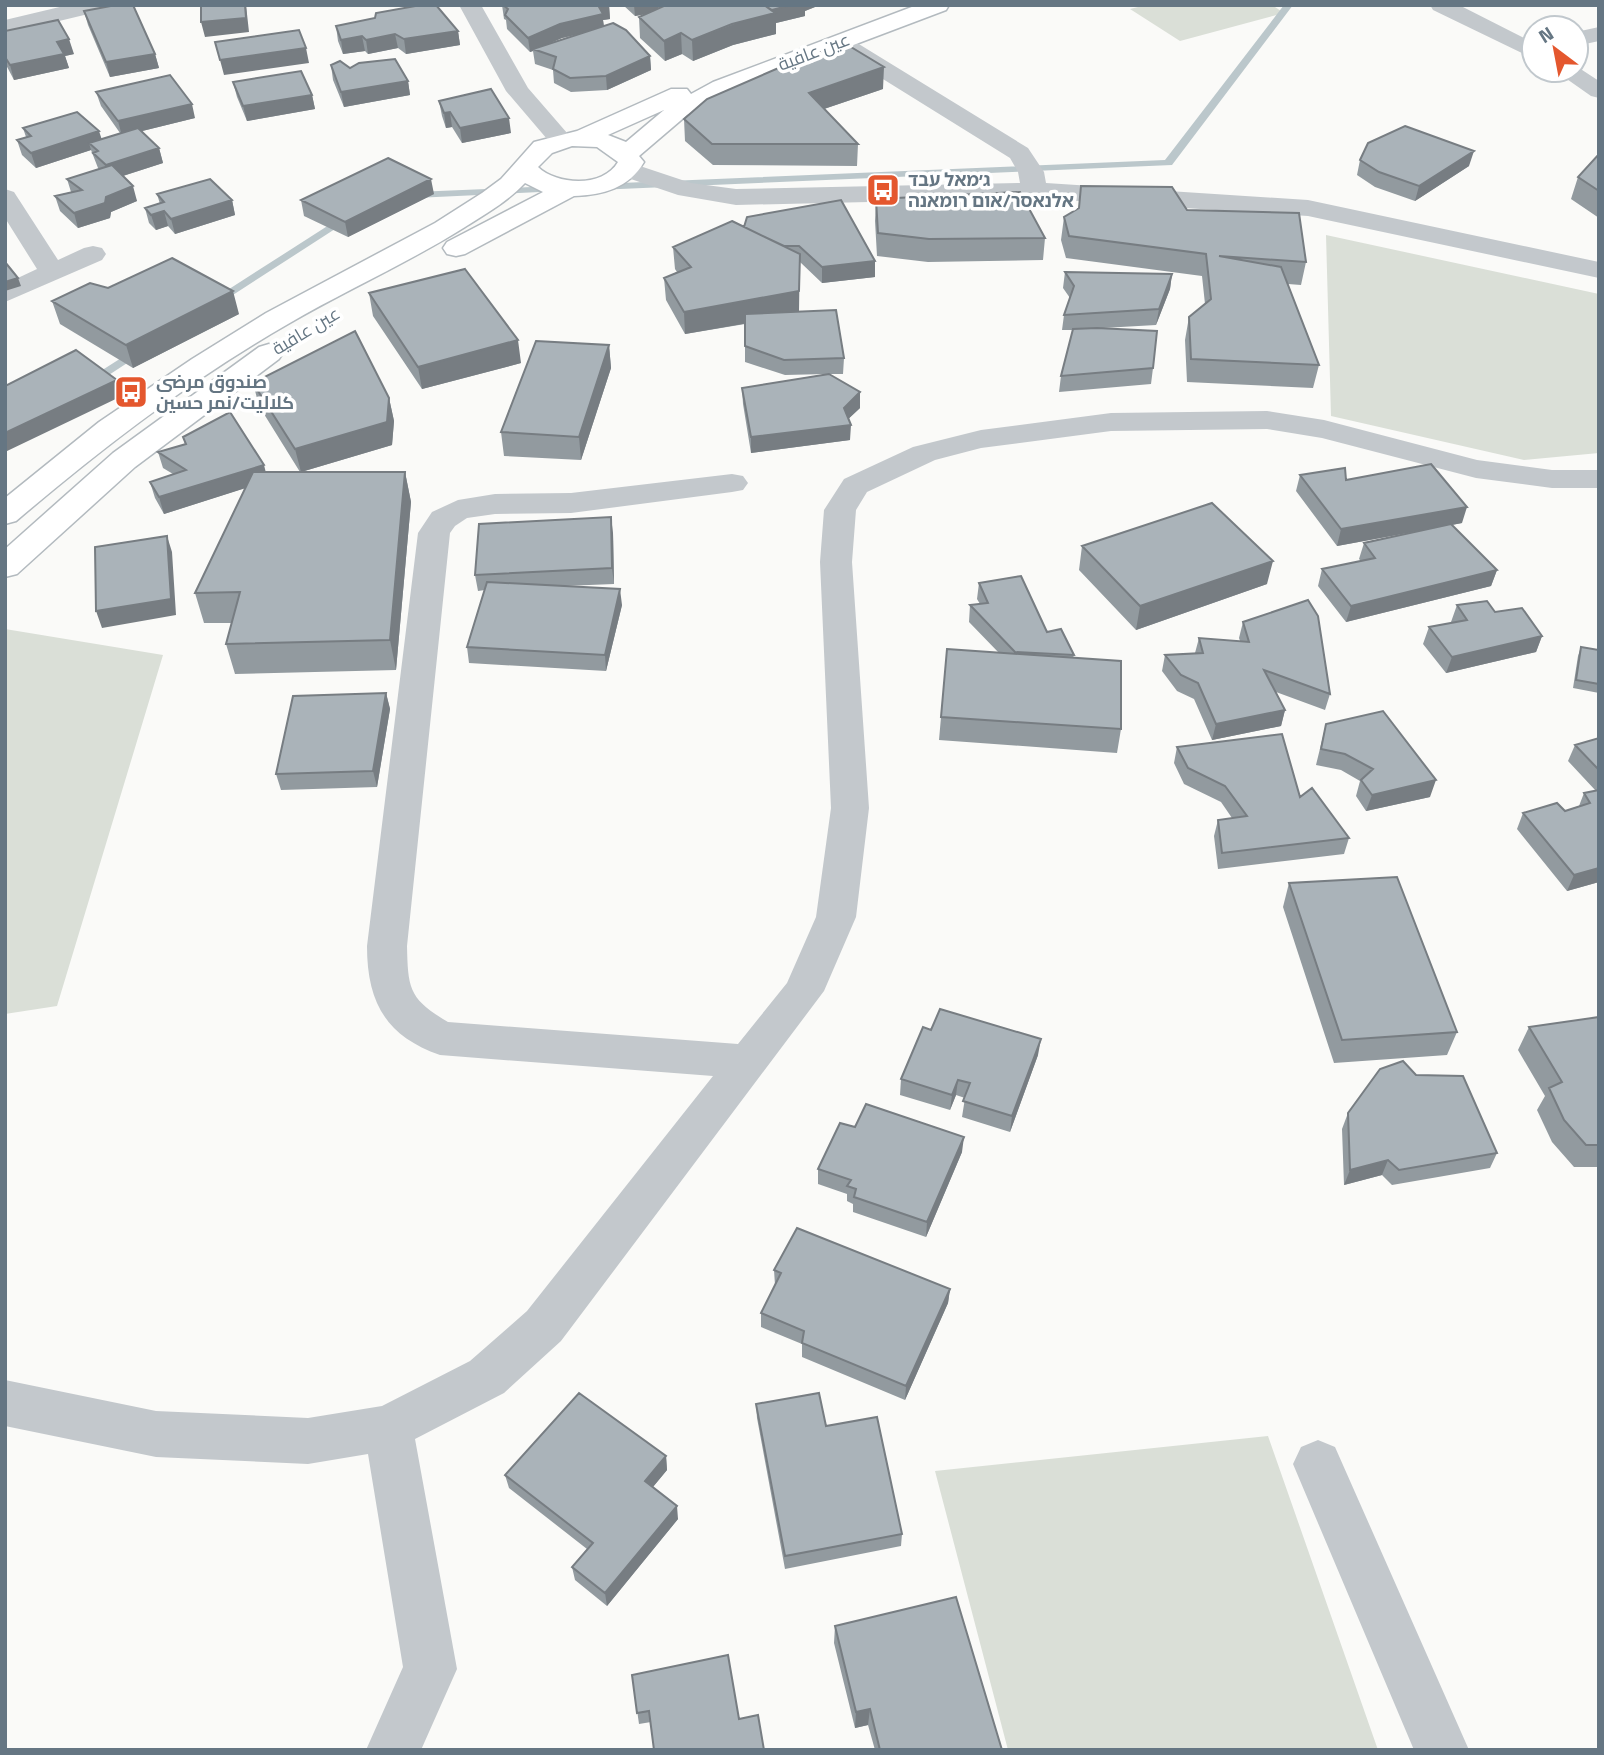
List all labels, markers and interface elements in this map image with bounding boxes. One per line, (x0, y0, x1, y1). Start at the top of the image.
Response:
north arrow (1520, 14, 1590, 84)
text: N (1532, 18, 1559, 50)
street label: عين عافية (774, 25, 854, 78)
place label: ג׳מאל עבד אלנאסר/אום רומאנה (908, 166, 1074, 214)
bus stop icon: ג׳מאל עבד אלנאסר/אום רומאנה (864, 171, 902, 209)
street label: عين عافية (267, 300, 345, 361)
place label: صندوق مرضى كلاليت/نمر حسين (156, 368, 294, 416)
bus stop icon: صندوق مرضى كلاليت/نمر حسين (112, 373, 150, 411)

